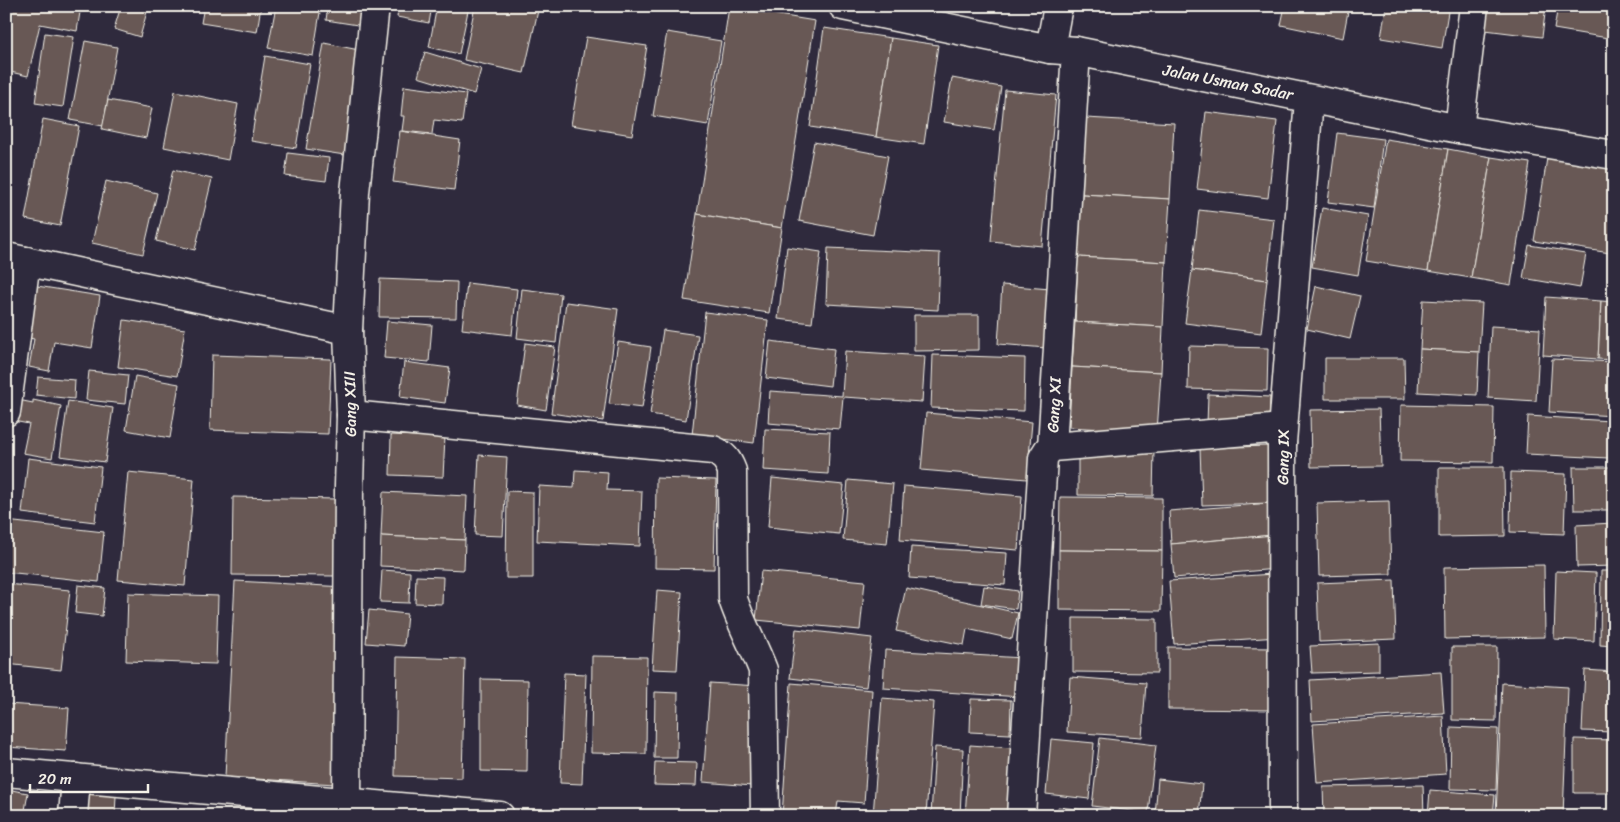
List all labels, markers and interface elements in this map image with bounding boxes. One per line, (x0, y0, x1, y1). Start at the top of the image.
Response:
street label: Jalan Usman Sadar (1159, 55, 1297, 109)
street label: Gang XIII (335, 371, 365, 437)
street label: Gang XI (1038, 375, 1070, 434)
street label: Gang IX (1268, 428, 1298, 485)
scale bar (30, 762, 148, 794)
text: 20 m (38, 766, 72, 792)

